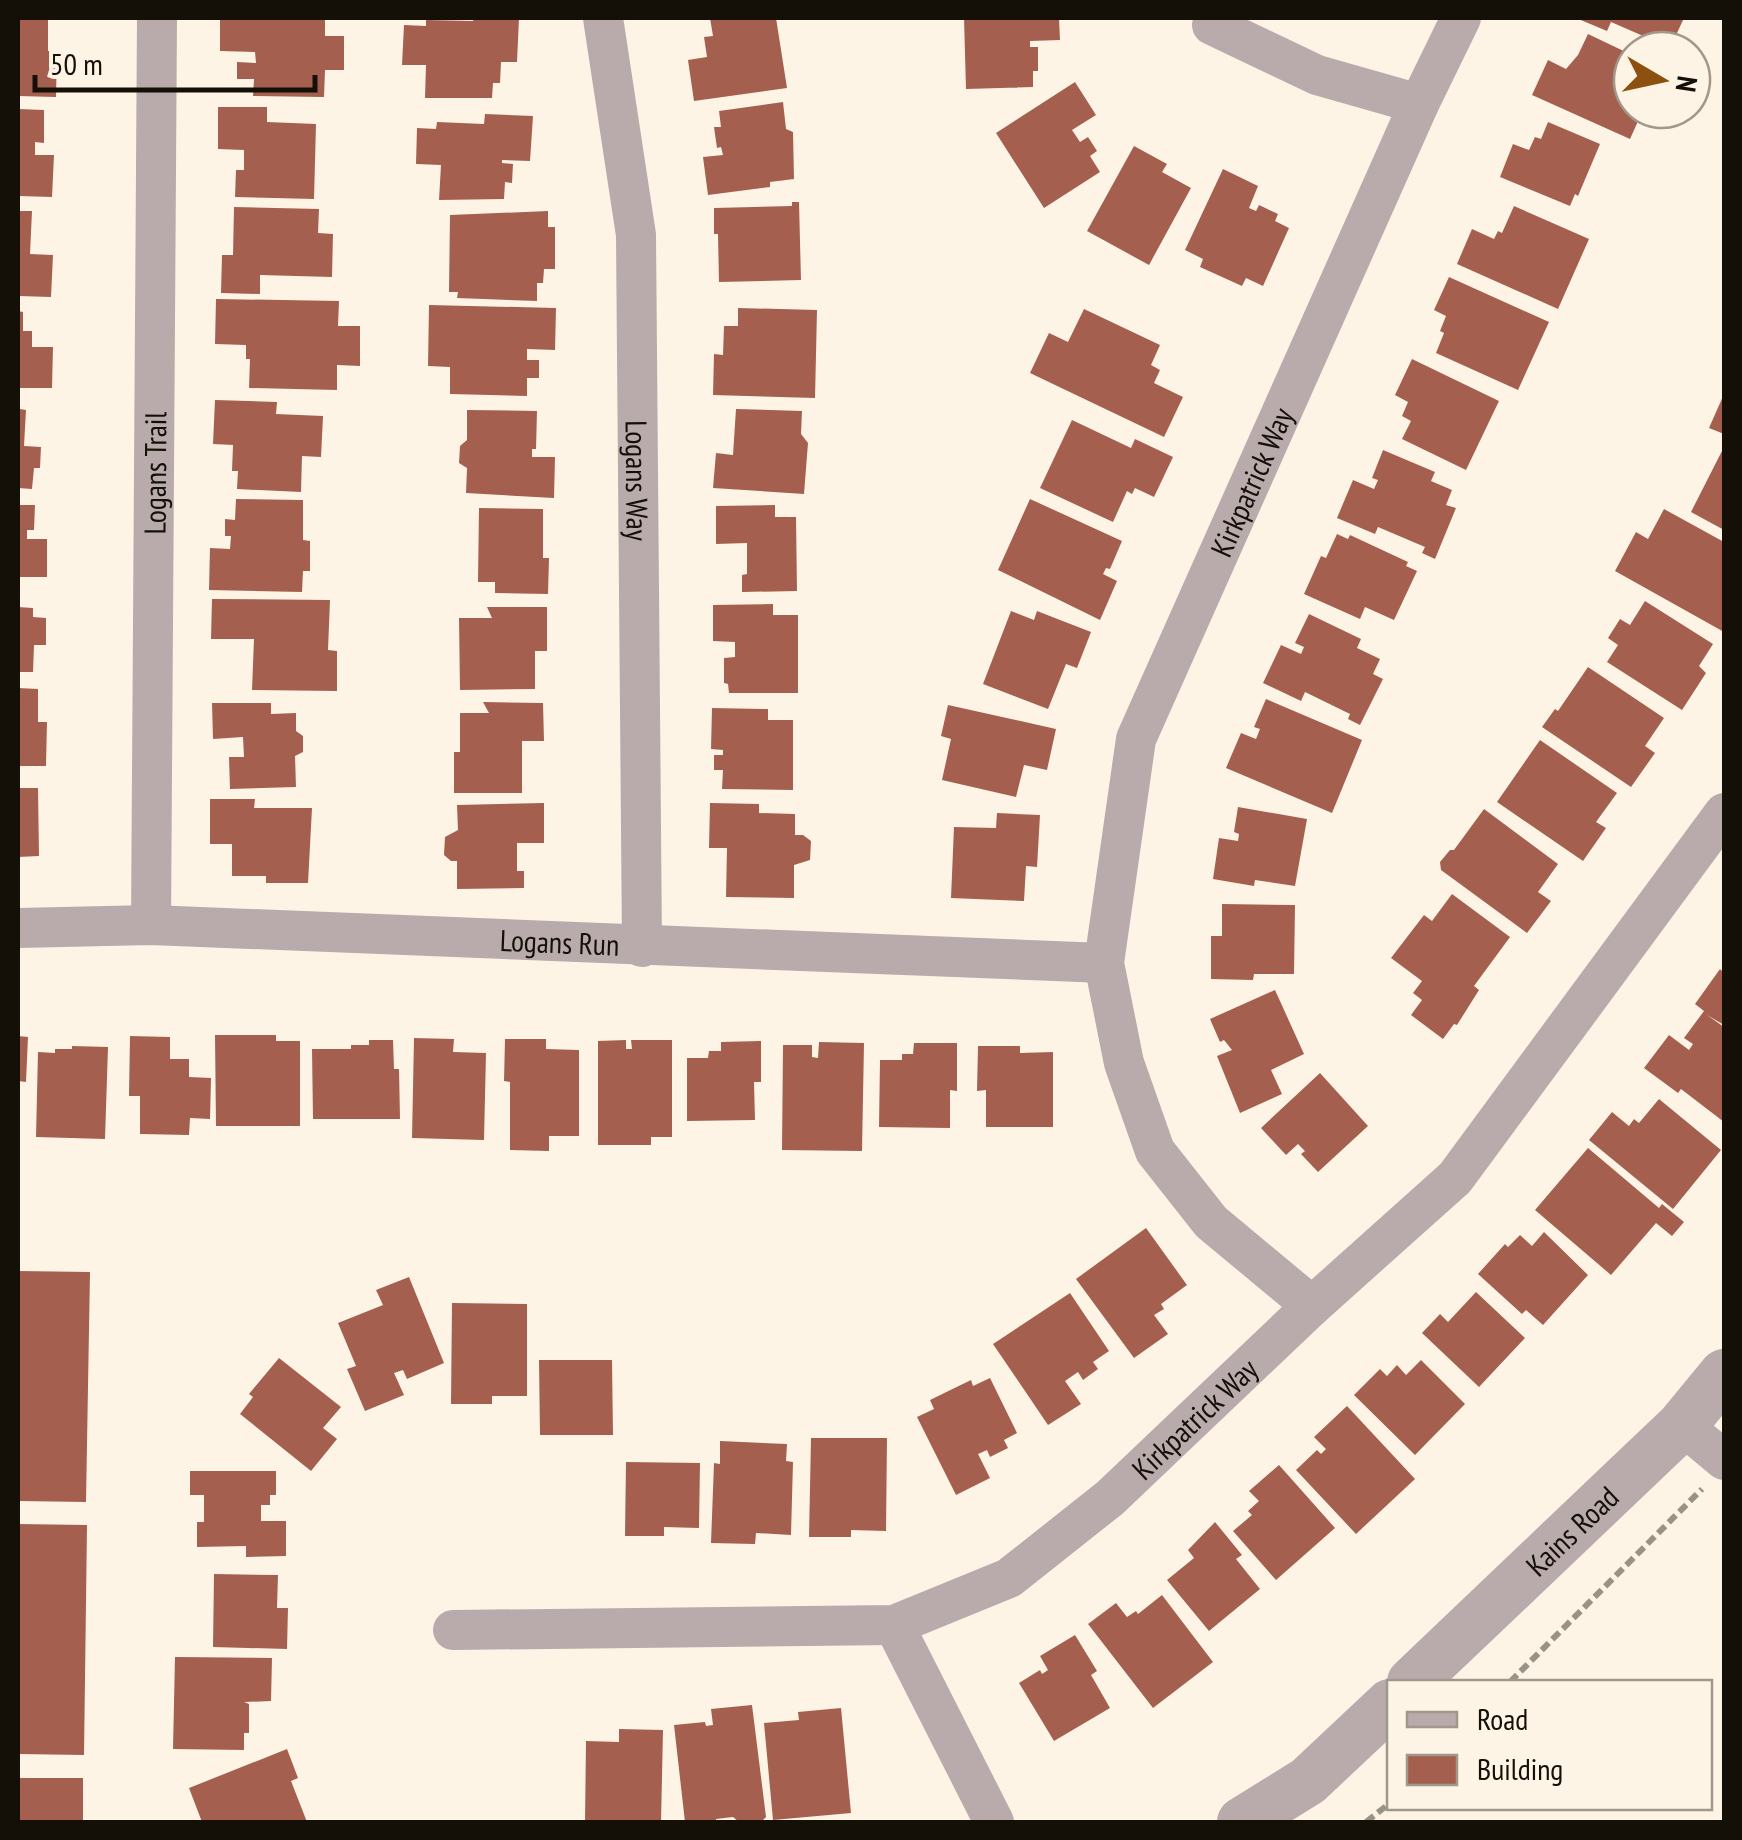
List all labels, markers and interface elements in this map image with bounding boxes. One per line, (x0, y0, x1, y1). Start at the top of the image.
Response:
scale bar (35, 30, 315, 92)
north arrow (1612, 30, 1712, 130)
text: 50 m (50, 44, 103, 83)
text: N (1668, 74, 1707, 94)
street label: Kirkpatrick Way (1200, 400, 1301, 562)
street label: Logans Trail (134, 412, 174, 534)
street label: Logans Way (618, 420, 658, 542)
street label: Logans Run (499, 919, 620, 963)
street label: Kirkpatrick Way (1123, 1349, 1266, 1487)
street label: Kains Road (1517, 1477, 1626, 1584)
legend (1387, 1680, 1712, 1810)
text: Road (1477, 1699, 1528, 1738)
text: Building (1477, 1749, 1563, 1788)

